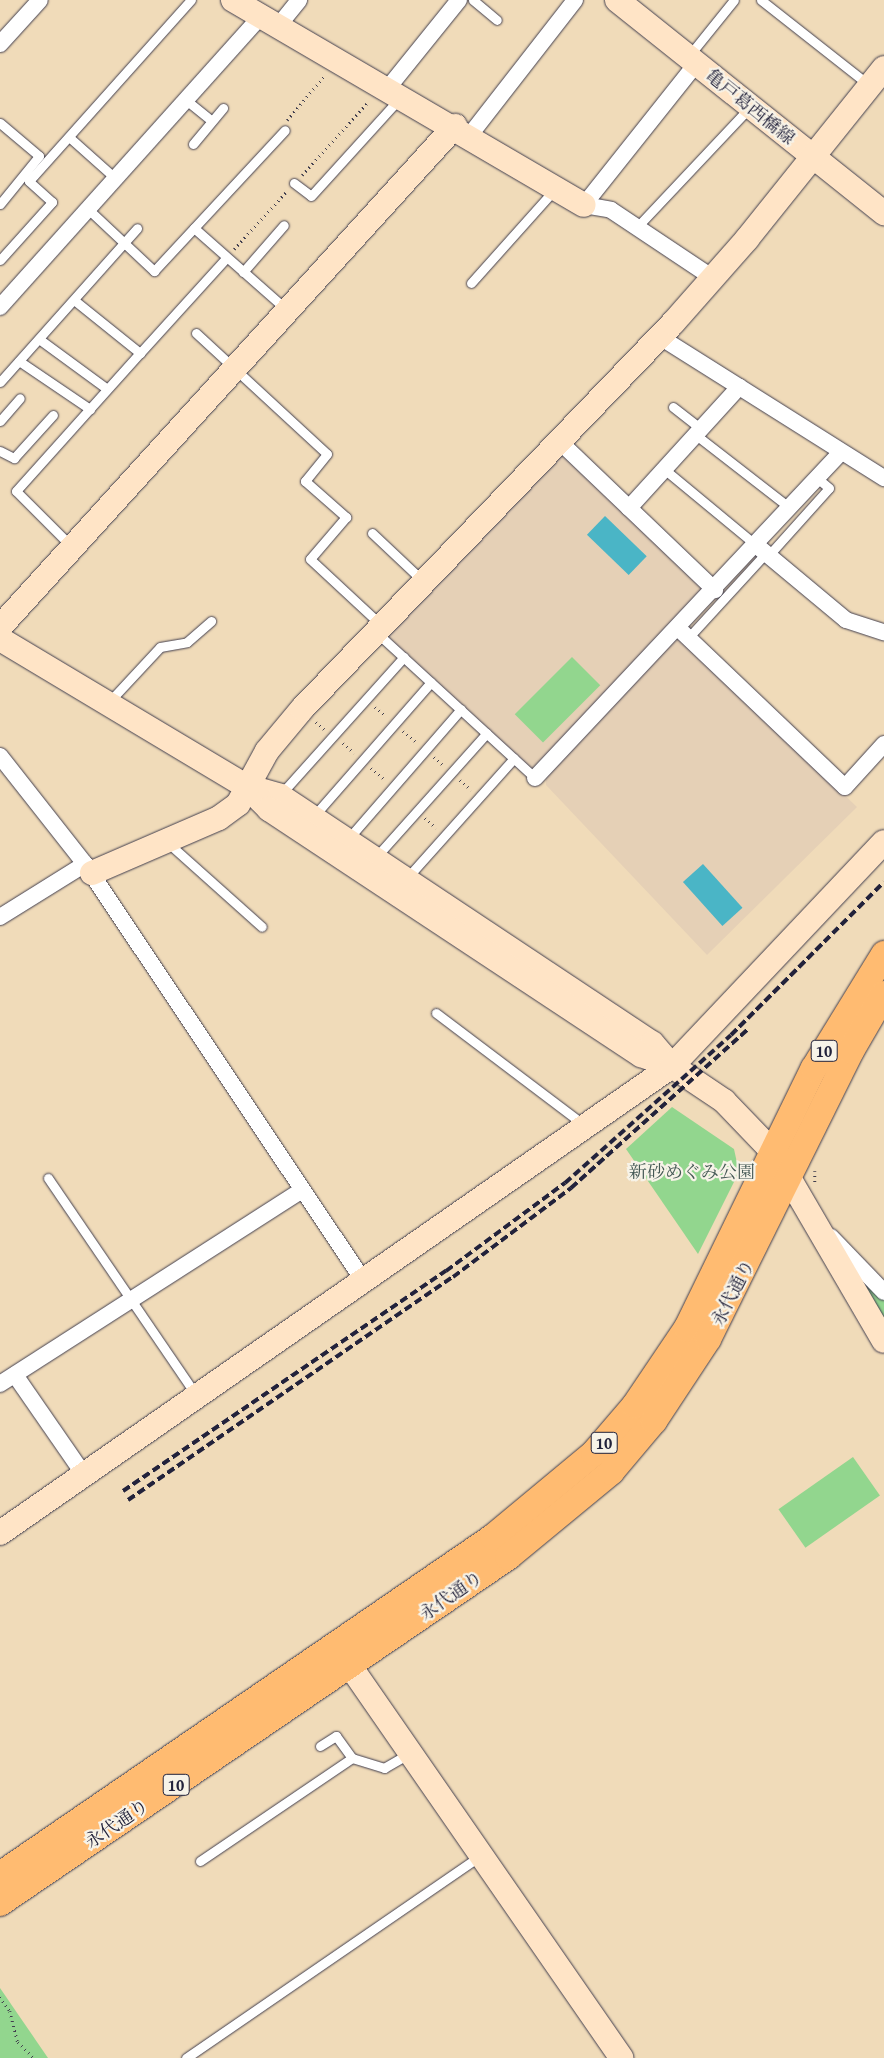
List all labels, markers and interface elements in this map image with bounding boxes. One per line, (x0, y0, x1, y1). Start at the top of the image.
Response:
street label: 亀戸葛西橋線 (701, 65, 799, 149)
road number: 10 (810, 1038, 838, 1064)
park label: 新砂めぐみ公園 (629, 1161, 755, 1183)
street label: 永代通り (707, 1256, 759, 1330)
road number: 10 (590, 1430, 618, 1456)
street label: 永代通り (415, 1567, 487, 1625)
road number: 10 (162, 1772, 190, 1798)
street label: 永代通り (81, 1795, 153, 1853)

